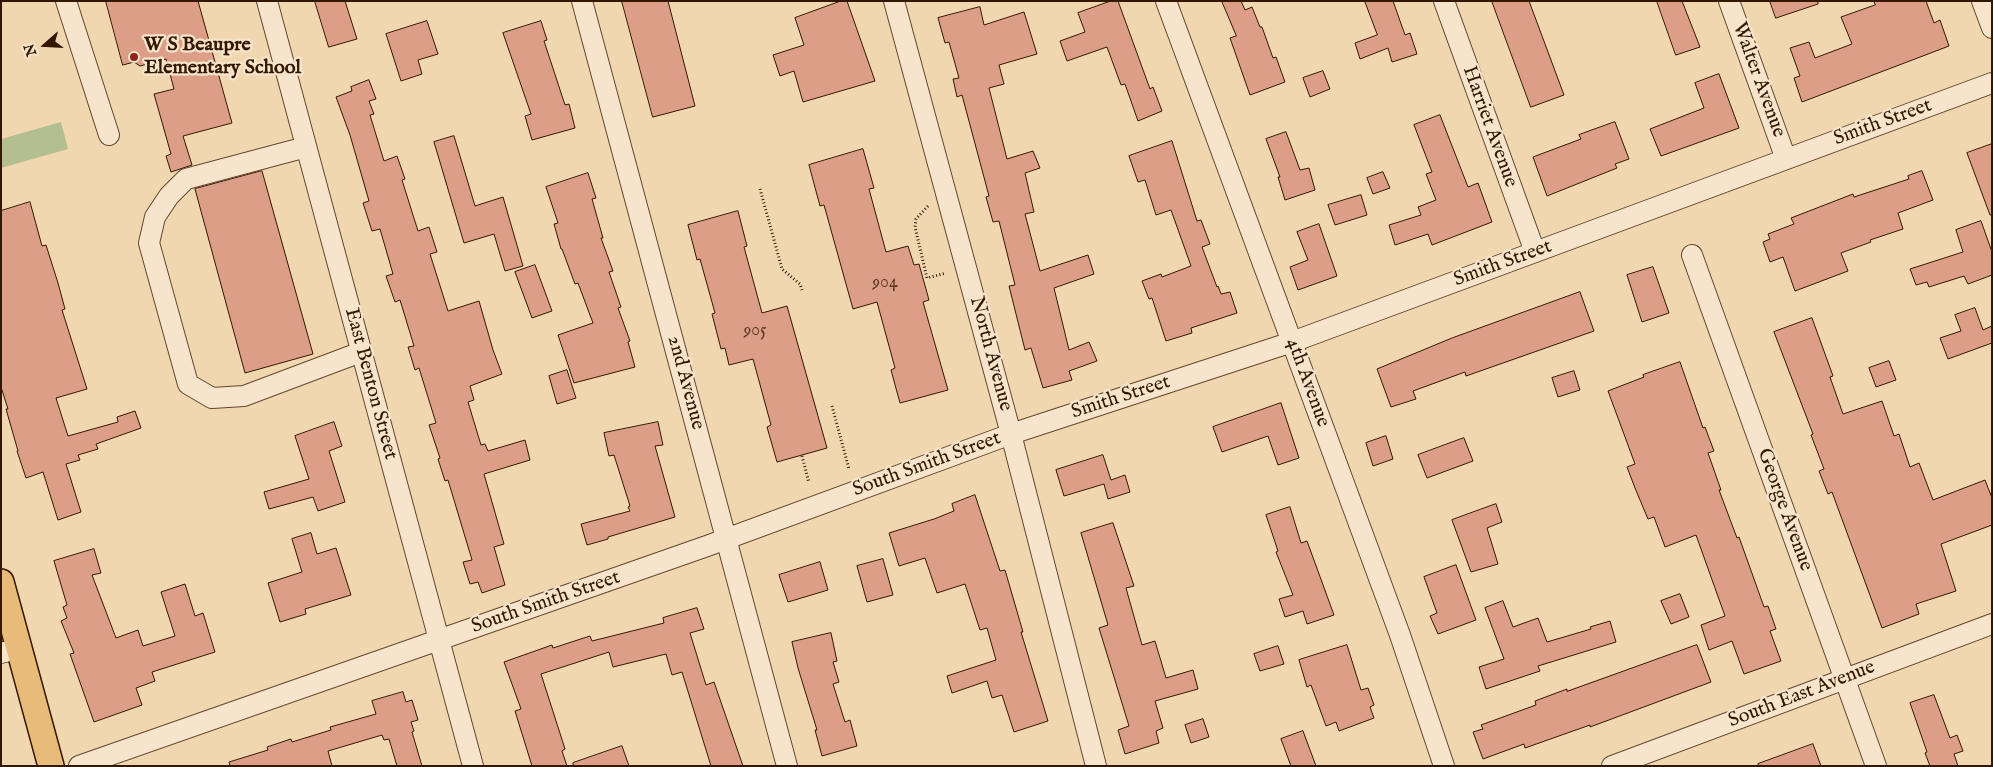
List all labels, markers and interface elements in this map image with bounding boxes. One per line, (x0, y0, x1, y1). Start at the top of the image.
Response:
street label: Walter Avenue (1726, 19, 1790, 141)
north arrow (20, 20, 70, 70)
place label: W S Beaupre Elementary School (144, 34, 301, 81)
text: N (20, 41, 41, 59)
marker: W S Beaupre Elementary School (128, 51, 140, 63)
street label: Harriet Avenue (1456, 63, 1522, 191)
street label: Smith Street (1831, 94, 1935, 152)
street label: Smith Street (1451, 235, 1555, 293)
house number: 904 (872, 272, 898, 294)
street label: North Avenue (963, 294, 1017, 414)
street label: East Benton Street (338, 306, 402, 462)
house number: 905 (743, 320, 767, 342)
street label: 2nd Avenue (661, 333, 709, 433)
street label: 4th Avenue (1280, 335, 1334, 431)
street label: Smith Street (1069, 371, 1173, 425)
street label: South Smith Street (850, 427, 1004, 503)
street label: George Avenue (1751, 445, 1817, 575)
street label: South Smith Street (468, 566, 624, 640)
street label: South East Avenue (1725, 656, 1879, 734)

